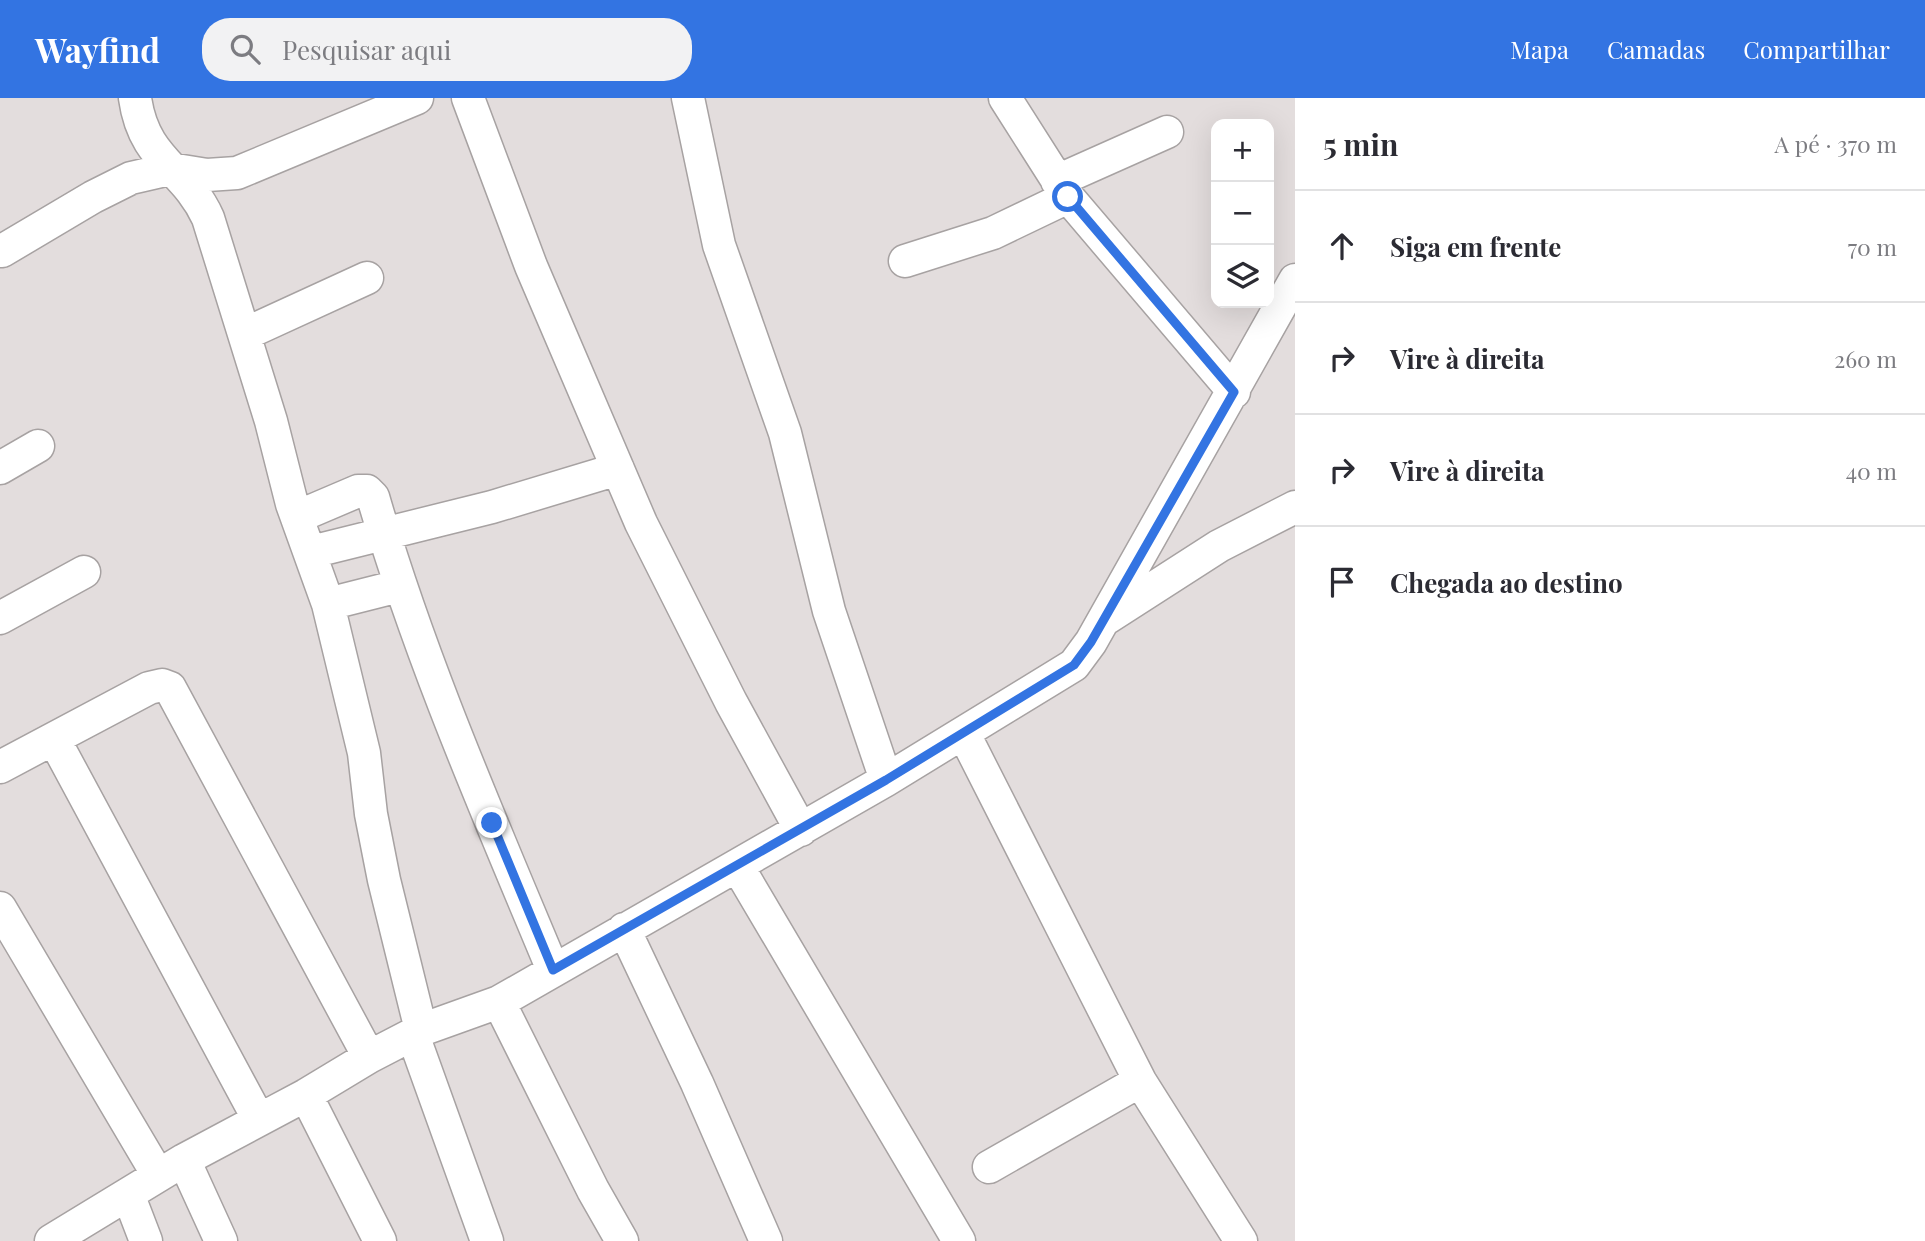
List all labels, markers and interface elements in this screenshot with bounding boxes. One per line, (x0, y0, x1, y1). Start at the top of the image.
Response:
search box (202, 18, 692, 81)
text: Wayfind (35, 27, 160, 71)
icon: search (226, 30, 264, 68)
text: Pesquisar aqui (282, 32, 451, 67)
text: Mapa (1510, 33, 1569, 65)
text: Camadas (1607, 33, 1705, 65)
text: Compartilhar (1743, 33, 1890, 65)
map controls (1211, 119, 1274, 308)
button: + (1211, 119, 1274, 182)
text: 5 min (1323, 124, 1398, 164)
text: A pé · 370 m (1775, 128, 1897, 159)
route start (1052, 181, 1083, 212)
button: − (1211, 182, 1274, 245)
icon: ahead (1323, 227, 1361, 265)
text: Siga em frente (1390, 229, 1561, 264)
text: 70 m (1848, 231, 1897, 262)
button: layers (1211, 245, 1274, 308)
icon: right (1323, 339, 1361, 377)
text: Vire à direita (1390, 341, 1545, 376)
text: 260 m (1834, 343, 1897, 374)
icon: right (1323, 451, 1361, 489)
text: Vire à direita (1390, 453, 1545, 488)
text: 40 m (1846, 455, 1897, 486)
icon: arrive (1323, 563, 1361, 601)
text: Chegada ao destino (1390, 565, 1623, 600)
route end (476, 807, 507, 838)

